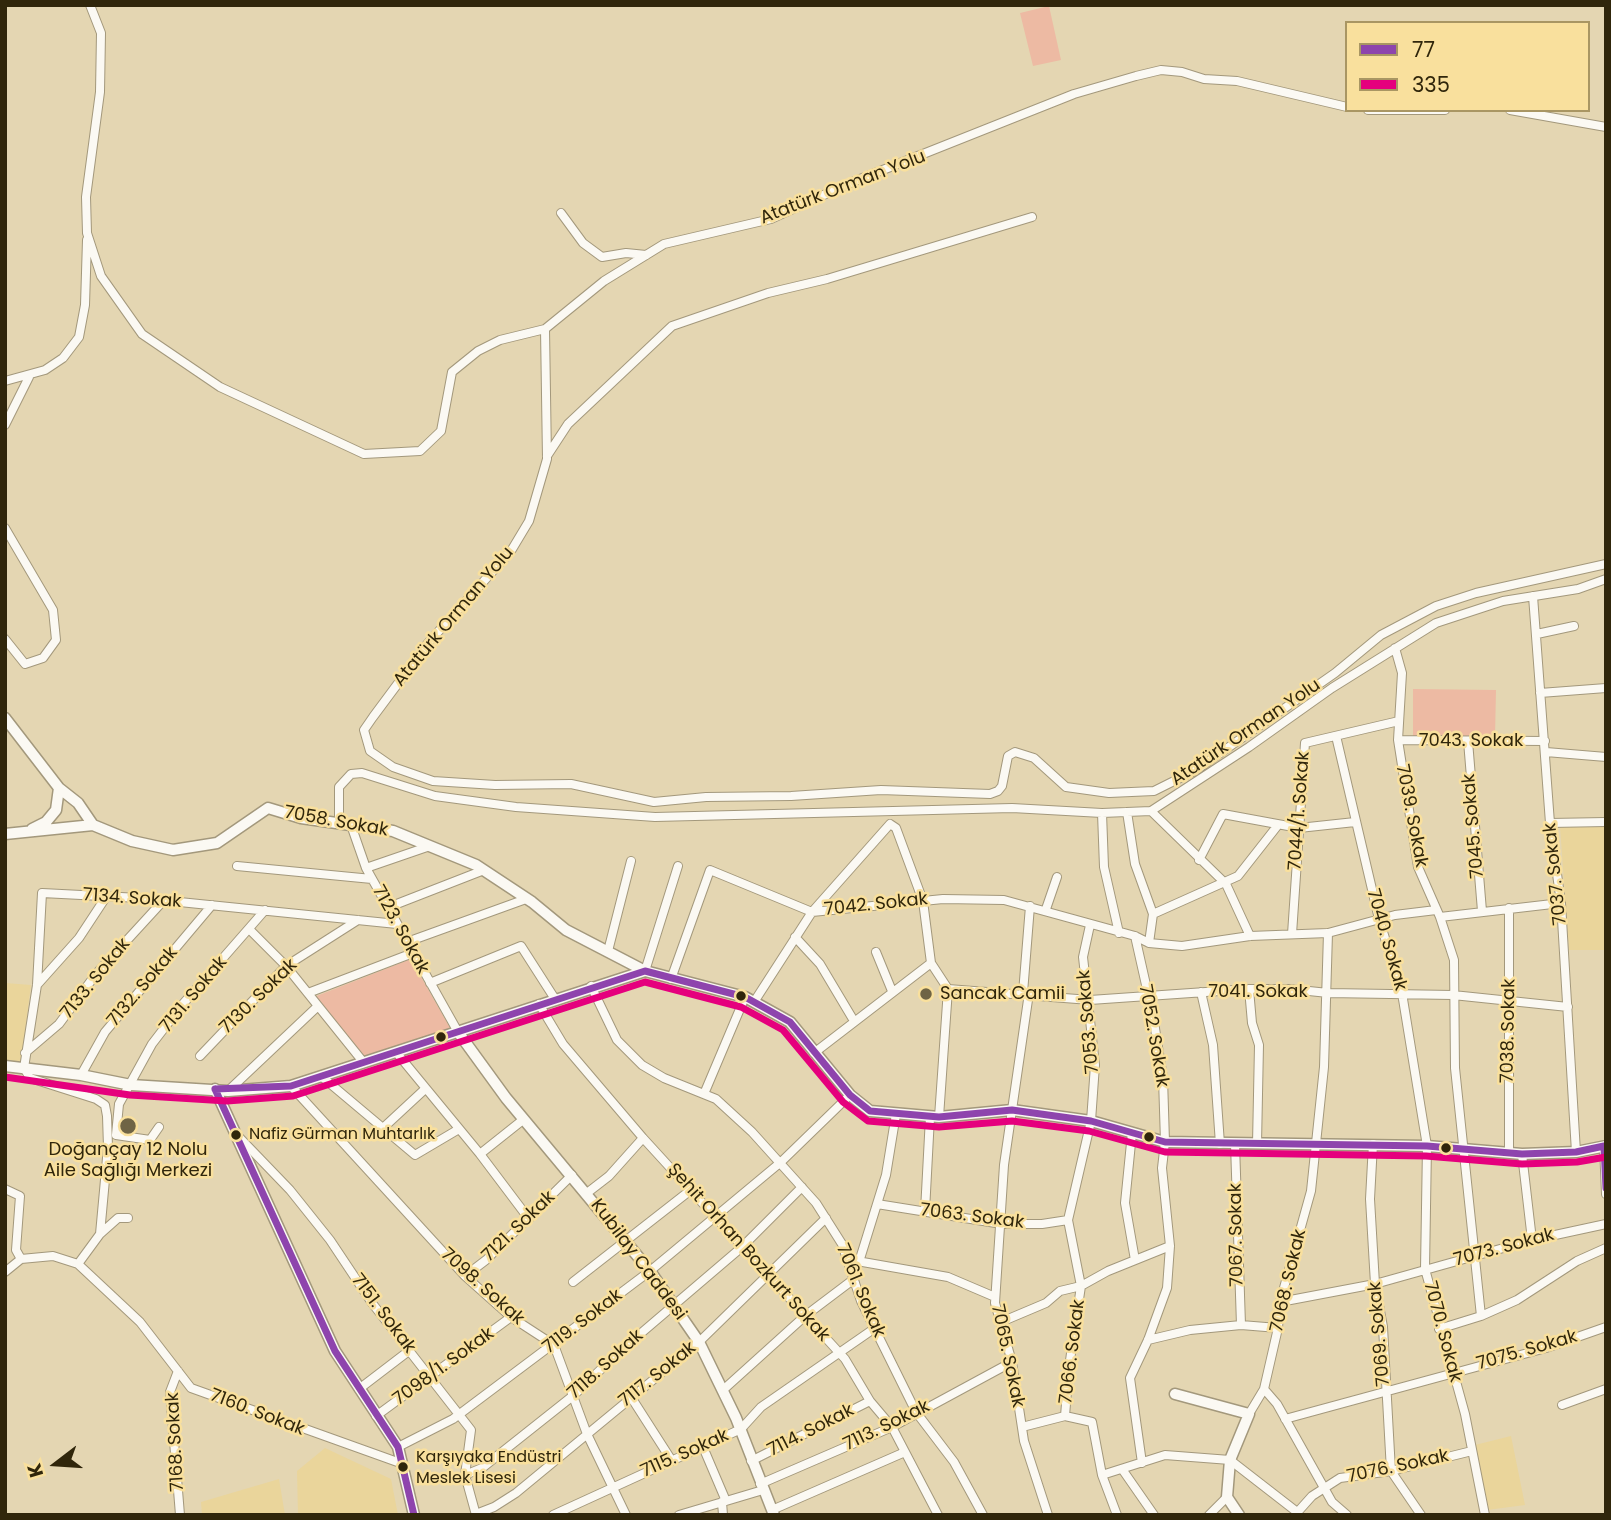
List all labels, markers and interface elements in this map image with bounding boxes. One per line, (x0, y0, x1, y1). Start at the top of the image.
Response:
legend (1345, 21, 1590, 112)
text: 77 (1412, 35, 1435, 64)
text: 335 (1412, 70, 1450, 99)
street label: Atatürk Orman Yolu (757, 146, 929, 230)
street label: Atatürk Orman Yolu (389, 543, 519, 691)
street label: Atatürk Orman Yolu (1167, 675, 1325, 791)
street label: 7043. Sokak (1419, 730, 1523, 752)
street label: 7044/1. Sokak (1285, 751, 1315, 871)
street label: 7039. Sokak (1390, 763, 1432, 869)
street label: 7045. Sokak (1459, 773, 1489, 879)
street label: 7058. Sokak (282, 802, 390, 842)
street label: 7037. Sokak (1540, 822, 1572, 926)
street label: 7123. Sokak (367, 882, 433, 978)
street label: 7134. Sokak (82, 885, 182, 913)
street label: 7040. Sokak (1361, 886, 1411, 994)
street label: 7042. Sokak (823, 889, 929, 921)
street label: 7133. Sokak (57, 934, 135, 1024)
street label: 7132. Sokak (103, 943, 183, 1031)
street label: 7131. Sokak (156, 952, 232, 1038)
street label: 7130. Sokak (216, 955, 302, 1039)
street label: 7053. Sokak (1074, 969, 1104, 1075)
street label: 7038. Sokak (1497, 979, 1521, 1083)
street label: 7041. Sokak (1208, 981, 1308, 1003)
place label: Sancak Camii (940, 983, 1065, 1005)
street label: 7052. Sokak (1133, 983, 1173, 1089)
marker: Sancak Camii (918, 986, 934, 1002)
unlabelled marker (734, 989, 748, 1003)
unlabelled marker (434, 1030, 448, 1044)
marker: Doğançay 12 Nolu Aile Sağlığı Merkezi (118, 1116, 138, 1136)
place label: Nafiz Gürman Muhtarlık (249, 1125, 435, 1145)
marker: Nafiz Gürman Muhtarlık (229, 1128, 243, 1142)
unlabelled marker (1142, 1130, 1156, 1144)
place label: Doğançay 12 Nolu Aile Sağlığı Merkezi (44, 1139, 212, 1182)
unlabelled marker (1439, 1141, 1453, 1155)
street label: Şehit Orhan Bozkurt Sokak (662, 1159, 834, 1347)
street label: 7067. Sokak (1225, 1183, 1249, 1287)
street label: 7121. Sokak (478, 1187, 560, 1267)
street label: Kubilay Caddesi (585, 1195, 691, 1325)
street label: 7063. Sokak (919, 1200, 1025, 1234)
street label: 7073. Sokak (1451, 1224, 1557, 1272)
street label: 7068. Sokak (1267, 1227, 1311, 1335)
street label: 7061. Sokak (831, 1241, 889, 1341)
street label: 7098. Sokak (436, 1244, 528, 1330)
street label: 7151. Sokak (346, 1270, 420, 1358)
street label: 7070. Sokak (1418, 1279, 1466, 1385)
street label: 7069. Sokak (1365, 1281, 1395, 1387)
street label: 7119. Sokak (539, 1285, 627, 1359)
street label: 7066. Sokak (1056, 1298, 1090, 1406)
street label: 7065. Sokak (985, 1302, 1029, 1410)
street label: 7098/1. Sokak (389, 1323, 499, 1411)
street label: 7118. Sokak (564, 1325, 648, 1405)
street label: 7075. Sokak (1474, 1326, 1580, 1376)
street label: 7117. Sokak (615, 1337, 701, 1413)
street label: 7160. Sokak (207, 1385, 307, 1441)
street label: 7168. Sokak (163, 1392, 189, 1492)
street label: 7113. Sokak (840, 1396, 934, 1456)
street label: 7114. Sokak (764, 1400, 858, 1462)
street label: 7115. Sokak (638, 1425, 732, 1483)
north arrow (21, 1429, 91, 1499)
street label: 7076. Sokak (1345, 1446, 1451, 1488)
place label: Karşıyaka Endüstri Meslek Lisesi (416, 1448, 561, 1486)
text: K (21, 1460, 50, 1481)
marker: Karşıyaka Endüstri Meslek Lisesi (396, 1460, 410, 1474)

